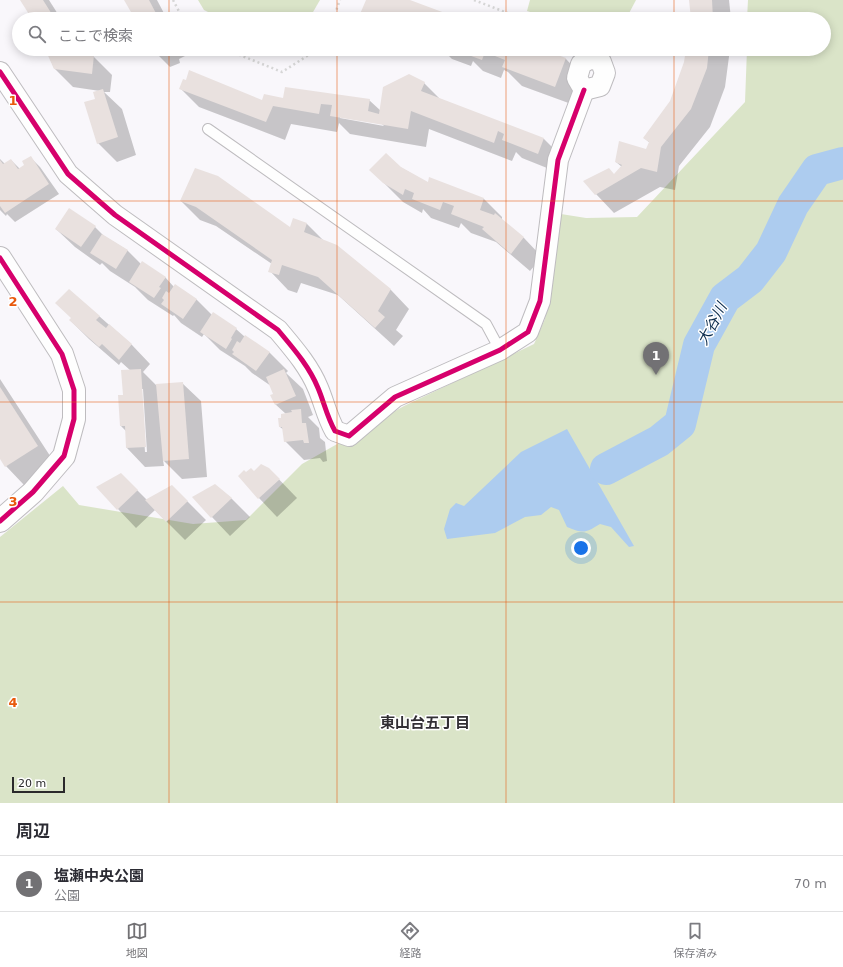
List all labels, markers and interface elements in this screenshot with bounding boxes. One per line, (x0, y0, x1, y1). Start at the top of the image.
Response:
search box (12, 12, 831, 56)
icon: search (26, 23, 48, 45)
text: ここで検索 (58, 27, 133, 45)
text: 1 (8, 93, 18, 108)
text: 2 (8, 294, 18, 309)
water label: 大谷川 (693, 298, 731, 348)
pin: 1 (643, 342, 669, 375)
text: 3 (8, 494, 18, 509)
your location (571, 538, 591, 558)
text: 4 (8, 695, 18, 710)
district label: 東山台五丁目 (380, 714, 470, 732)
scale bar (12, 775, 65, 794)
text: 20 m (18, 777, 46, 790)
text: 周辺 (16, 821, 50, 841)
text: 塩瀬中央公園 (54, 867, 144, 885)
text: 1 (24, 876, 34, 891)
text: 70 m (794, 876, 827, 891)
text: 公園 (54, 888, 80, 903)
tab: 地図 (126, 920, 148, 960)
tab: 経路 (399, 920, 421, 960)
tab: 保存済み (673, 920, 717, 960)

